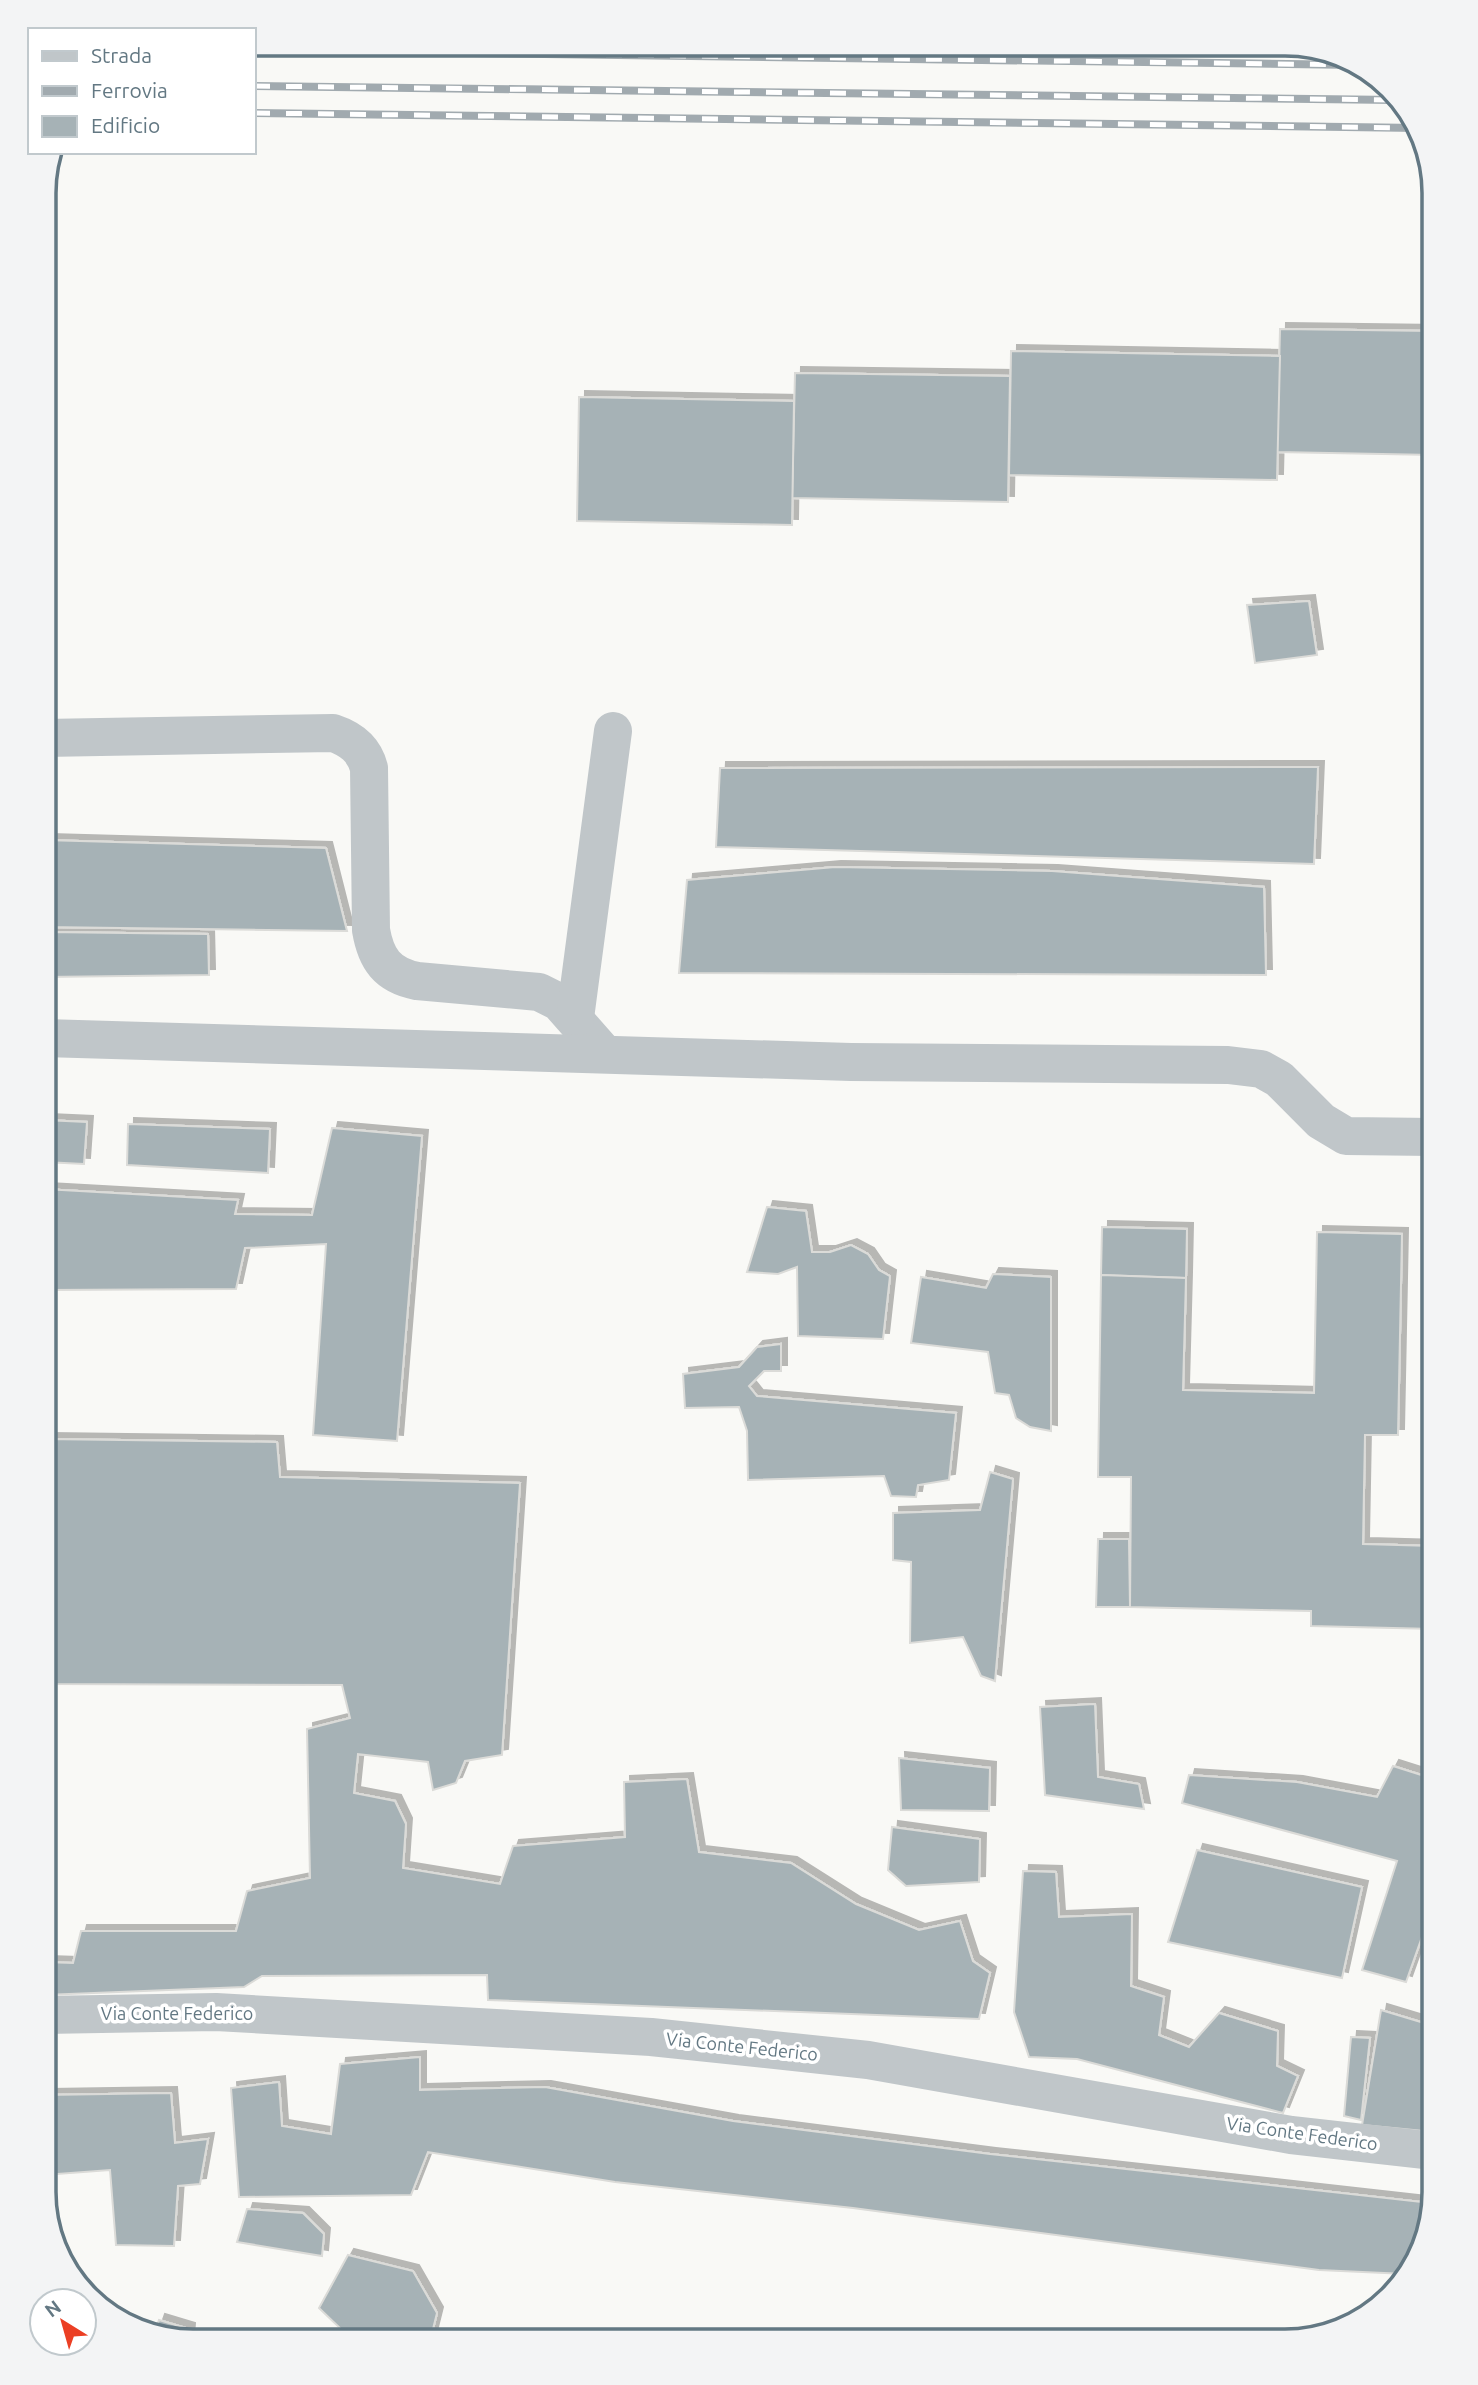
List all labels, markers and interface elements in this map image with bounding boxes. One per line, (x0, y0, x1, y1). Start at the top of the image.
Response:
legend (28, 28, 256, 154)
text: Strada (91, 43, 152, 67)
text: Ferrovia (91, 78, 168, 102)
text: Edificio (91, 113, 160, 137)
street label: Via Conte Federico (101, 2003, 253, 2023)
street label: Via Conte Federico (665, 2028, 819, 2064)
street label: Via Conte Federico (1225, 2112, 1379, 2154)
north arrow (28, 2287, 98, 2357)
text: N (40, 2295, 65, 2321)

